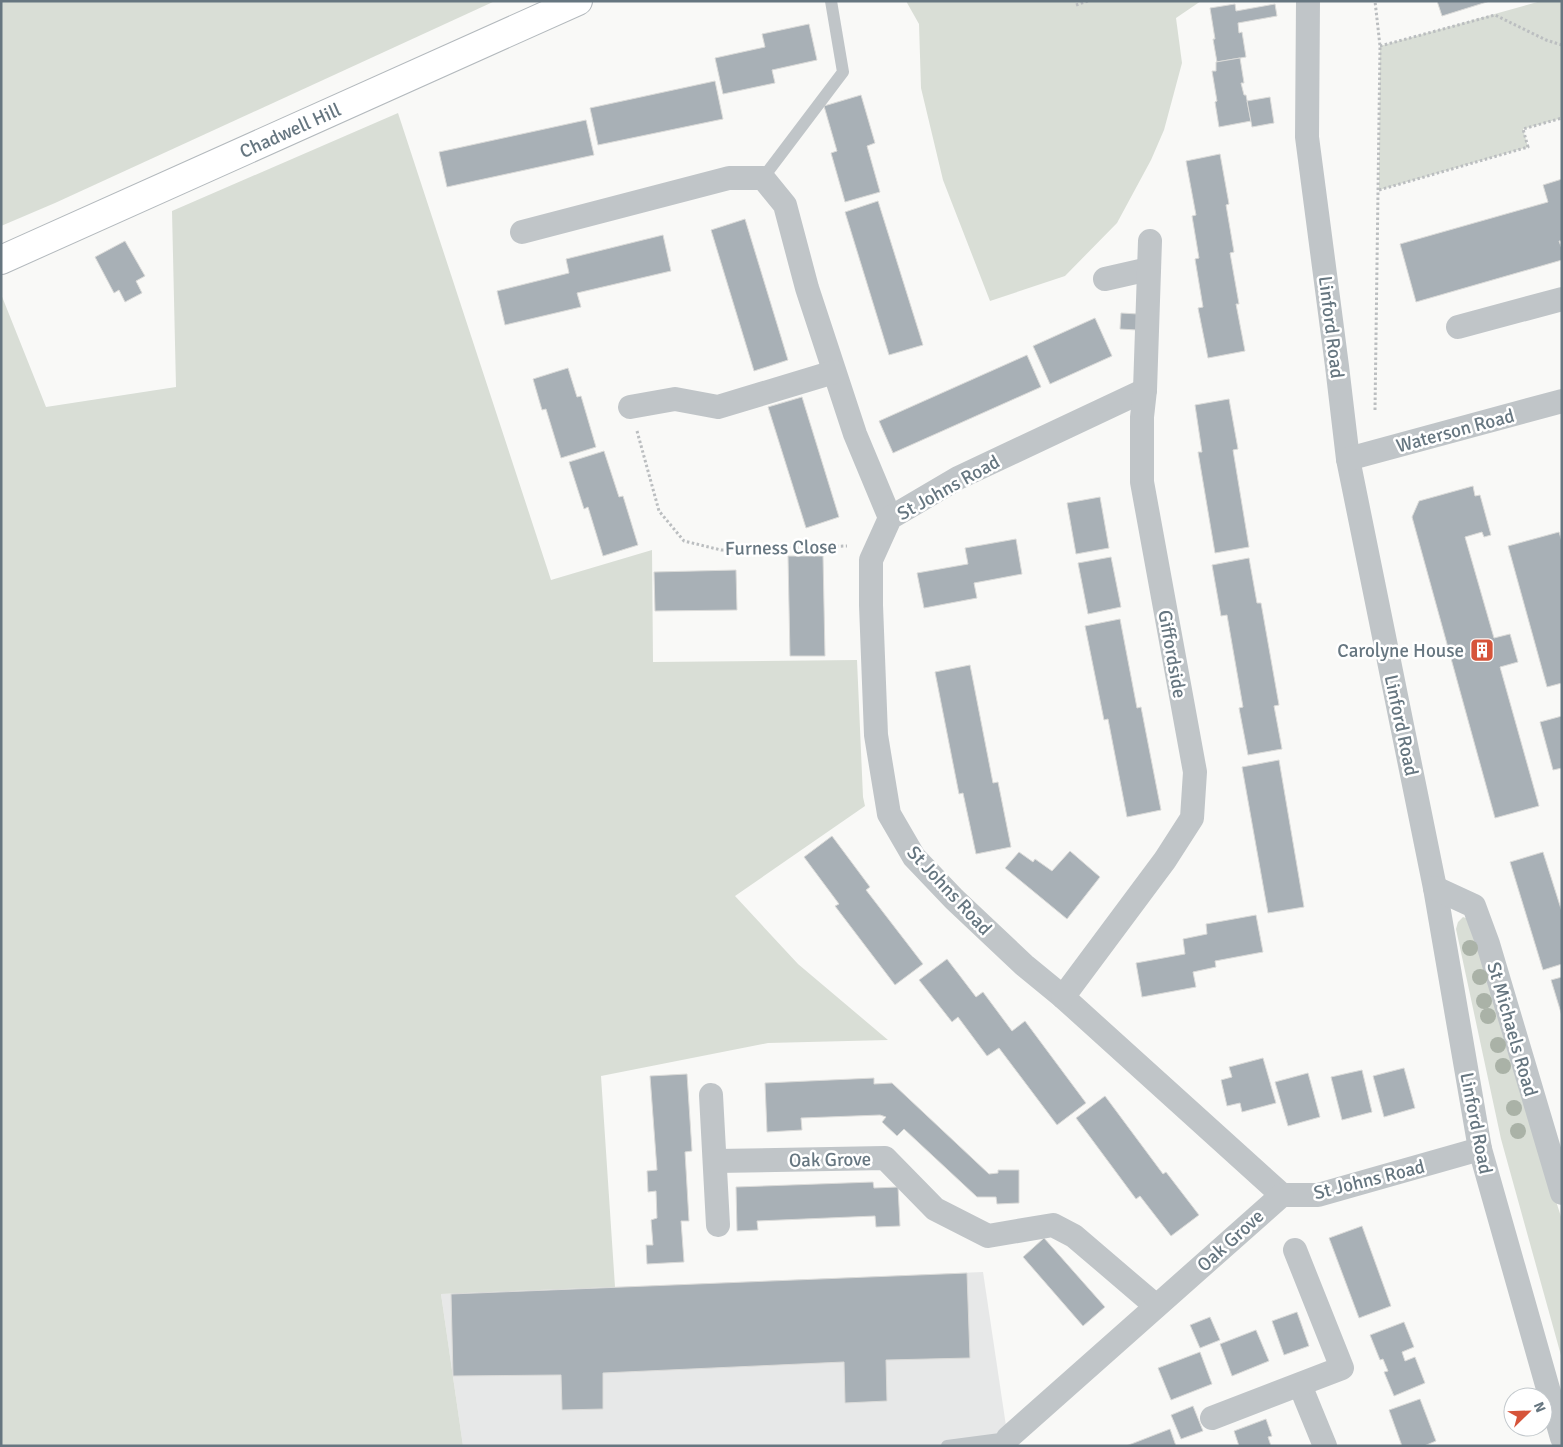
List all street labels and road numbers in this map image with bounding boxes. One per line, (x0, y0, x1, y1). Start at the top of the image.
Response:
street label: Chadwell Hill (236, 98, 345, 164)
street label: Linford Road (1313, 275, 1349, 380)
street label: Waterson Road (1394, 404, 1517, 458)
street label: St Johns Road (893, 450, 1004, 526)
street label: Furness Close (725, 535, 837, 561)
street label: Giffordside (1152, 608, 1192, 700)
street label: Linford Road (1379, 672, 1423, 778)
street label: St Johns Road (902, 841, 997, 940)
street label: St Michaels Road (1481, 959, 1543, 1099)
street label: Linford Road (1454, 1070, 1498, 1176)
street label: Oak Grove (789, 1147, 871, 1173)
street label: St Johns Road (1311, 1155, 1427, 1205)
street label: Oak Grove (1192, 1204, 1269, 1277)

